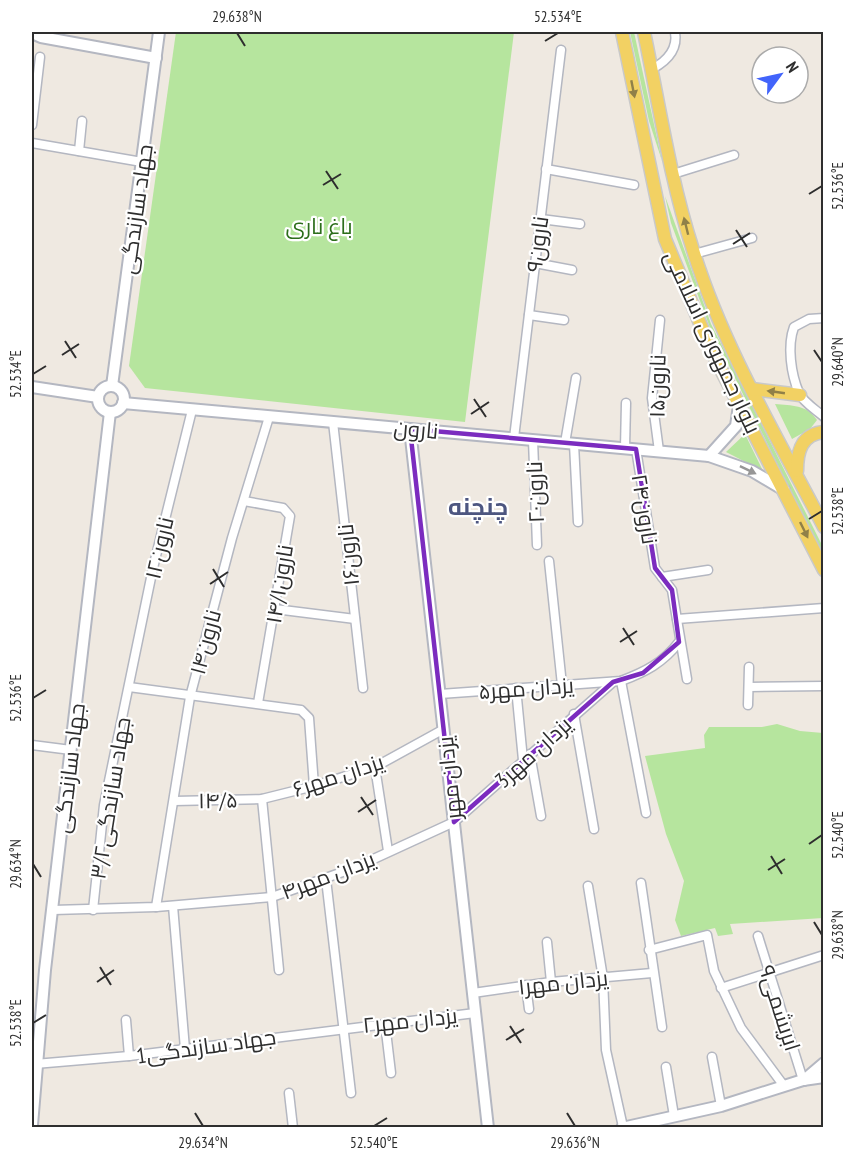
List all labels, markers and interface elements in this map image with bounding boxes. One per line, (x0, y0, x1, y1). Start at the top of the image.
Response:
text: 29.638°N (212, 7, 262, 26)
text: 52.534°E (534, 7, 582, 26)
north arrow (750, 45, 810, 105)
text: N (782, 58, 803, 76)
one-way arrow (629, 80, 638, 99)
street label: جهاد سازندگی (113, 142, 159, 276)
text: 52.536°E (828, 162, 847, 210)
park label: باغ ناری (285, 212, 353, 241)
street label: نارون۹ (520, 214, 554, 274)
one-way arrow (681, 217, 691, 235)
street label: بلوار جمهوری اسلامی (658, 246, 768, 438)
text: 29.640°N (828, 337, 847, 387)
text: 52.534°E (6, 350, 25, 398)
street label: نارون۱۵ (642, 354, 672, 418)
one-way arrow (766, 387, 785, 396)
street label: نارون (392, 413, 440, 445)
street label: نارون۲۰ (520, 461, 550, 523)
one-way arrow (739, 464, 757, 474)
street label: نارون۲۴ (626, 472, 664, 546)
text: 52.538°E (828, 487, 847, 535)
district label: چنچنه (448, 491, 508, 524)
street label: نارون۱۲ (138, 514, 180, 582)
one-way arrow (799, 522, 809, 539)
street label: نارون۱۶ (331, 523, 365, 587)
street label: ۱۴/۱نارون (259, 543, 299, 625)
street label: نارون۱۴ (183, 606, 227, 678)
street label: یزدان مهر۵ (477, 671, 575, 705)
text: 52.536°E (6, 674, 25, 722)
street label: جهاد سازندگی (47, 701, 91, 835)
street label: 3یزدان مهر (489, 710, 577, 794)
street label: ۳/۲جهاد سازندگی (83, 715, 137, 881)
street label: یزدان مهر (431, 735, 468, 823)
street label: یزدان مهر۶ (289, 747, 387, 803)
street label: ۱۴/۵ (198, 786, 238, 814)
text: 52.540°E (828, 811, 847, 859)
text: 29.634°N (6, 839, 25, 889)
street label: یزدان مهر۴ (277, 844, 379, 906)
text: 29.638°N (828, 910, 847, 960)
street label: ابریشمی۹ (753, 961, 807, 1055)
street label: یزدان مهر۱ (517, 963, 610, 1001)
text: 52.538°E (6, 999, 25, 1047)
street label: یزدان مهر۲ (361, 1001, 459, 1039)
street label: 1جهاد سازندگی (134, 1022, 278, 1070)
text: 29.634°N (178, 1133, 228, 1152)
text: 52.540°E (350, 1133, 398, 1152)
text: 29.636°N (550, 1133, 600, 1152)

